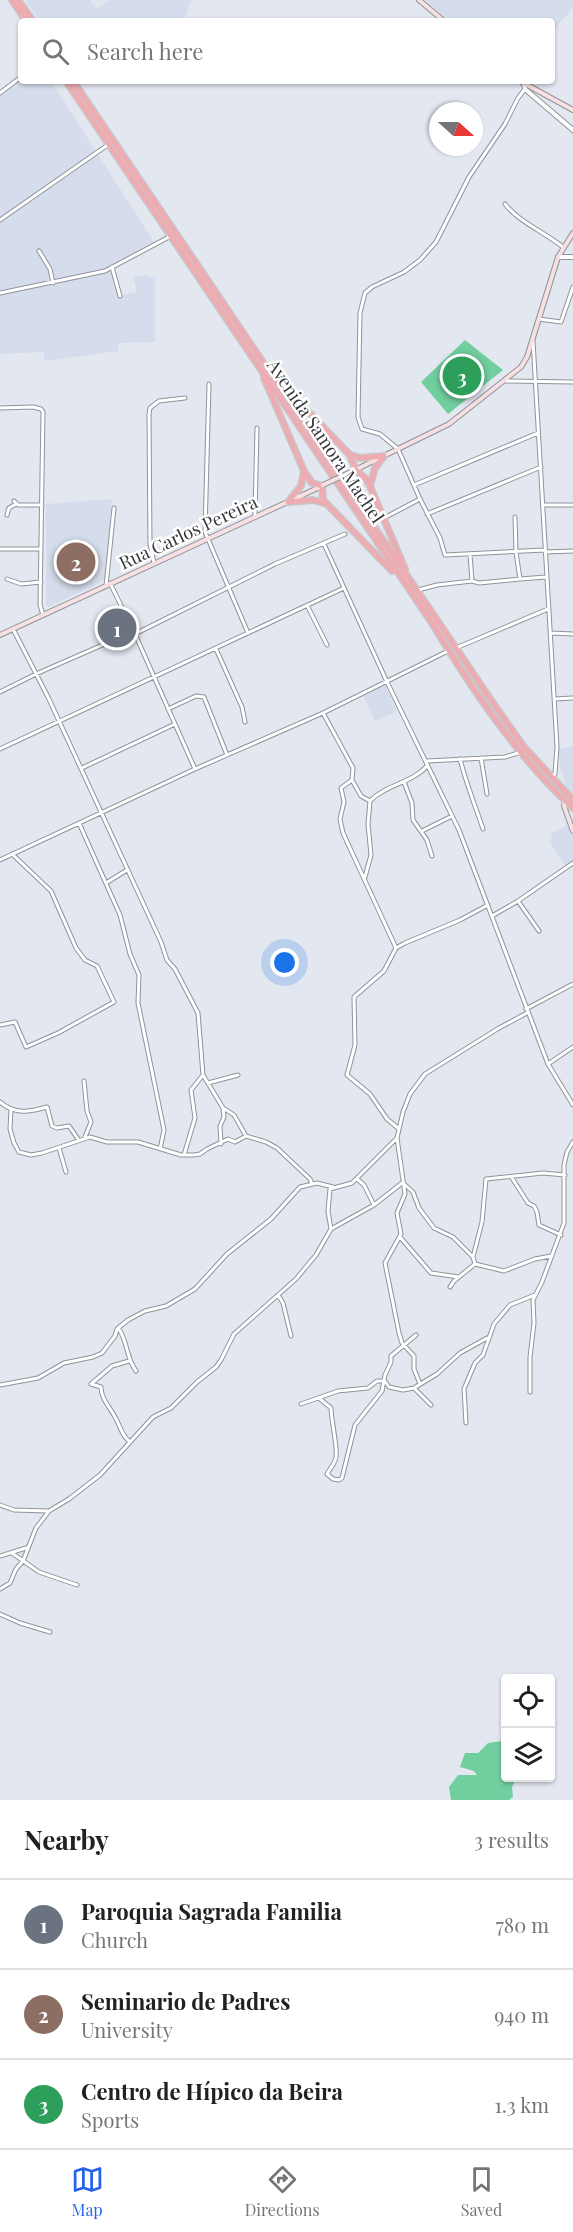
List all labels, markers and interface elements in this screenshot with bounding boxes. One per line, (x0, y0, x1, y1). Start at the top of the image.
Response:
search box (18, 18, 555, 84)
icon: search (39, 35, 72, 68)
text: Search here (87, 36, 203, 66)
north arrow (429, 102, 483, 156)
street label: Avenida Samora Machel (262, 354, 390, 528)
pin: 3 (442, 354, 482, 398)
street label: Rua Carlos Pereira (115, 489, 261, 575)
pin: 2 (56, 540, 96, 584)
pin: 1 (98, 606, 136, 650)
your location (270, 948, 299, 977)
map controls (501, 1674, 555, 1782)
button: locate (501, 1674, 555, 1728)
button: layers (501, 1728, 555, 1782)
text: Nearby (24, 1822, 109, 1857)
text: 3 results (474, 1826, 549, 1853)
text: Paroquia Sagrada Familia (81, 1896, 342, 1926)
text: 1 (40, 1911, 47, 1938)
text: 780 m (496, 1911, 549, 1938)
text: Church (81, 1926, 148, 1953)
text: Seminario de Padres (81, 1986, 290, 2016)
text: 2 (38, 2001, 49, 2028)
text: 940 m (494, 2001, 549, 2028)
text: University (81, 2016, 173, 2043)
text: Centro de Hípico da Beira (81, 2076, 343, 2106)
text: 3 (39, 2091, 48, 2118)
text: 1.3 km (494, 2091, 549, 2118)
text: Sports (81, 2106, 139, 2133)
tab: Map (71, 2163, 104, 2220)
tab: Directions (245, 2163, 320, 2220)
tab: Saved (461, 2163, 502, 2220)

